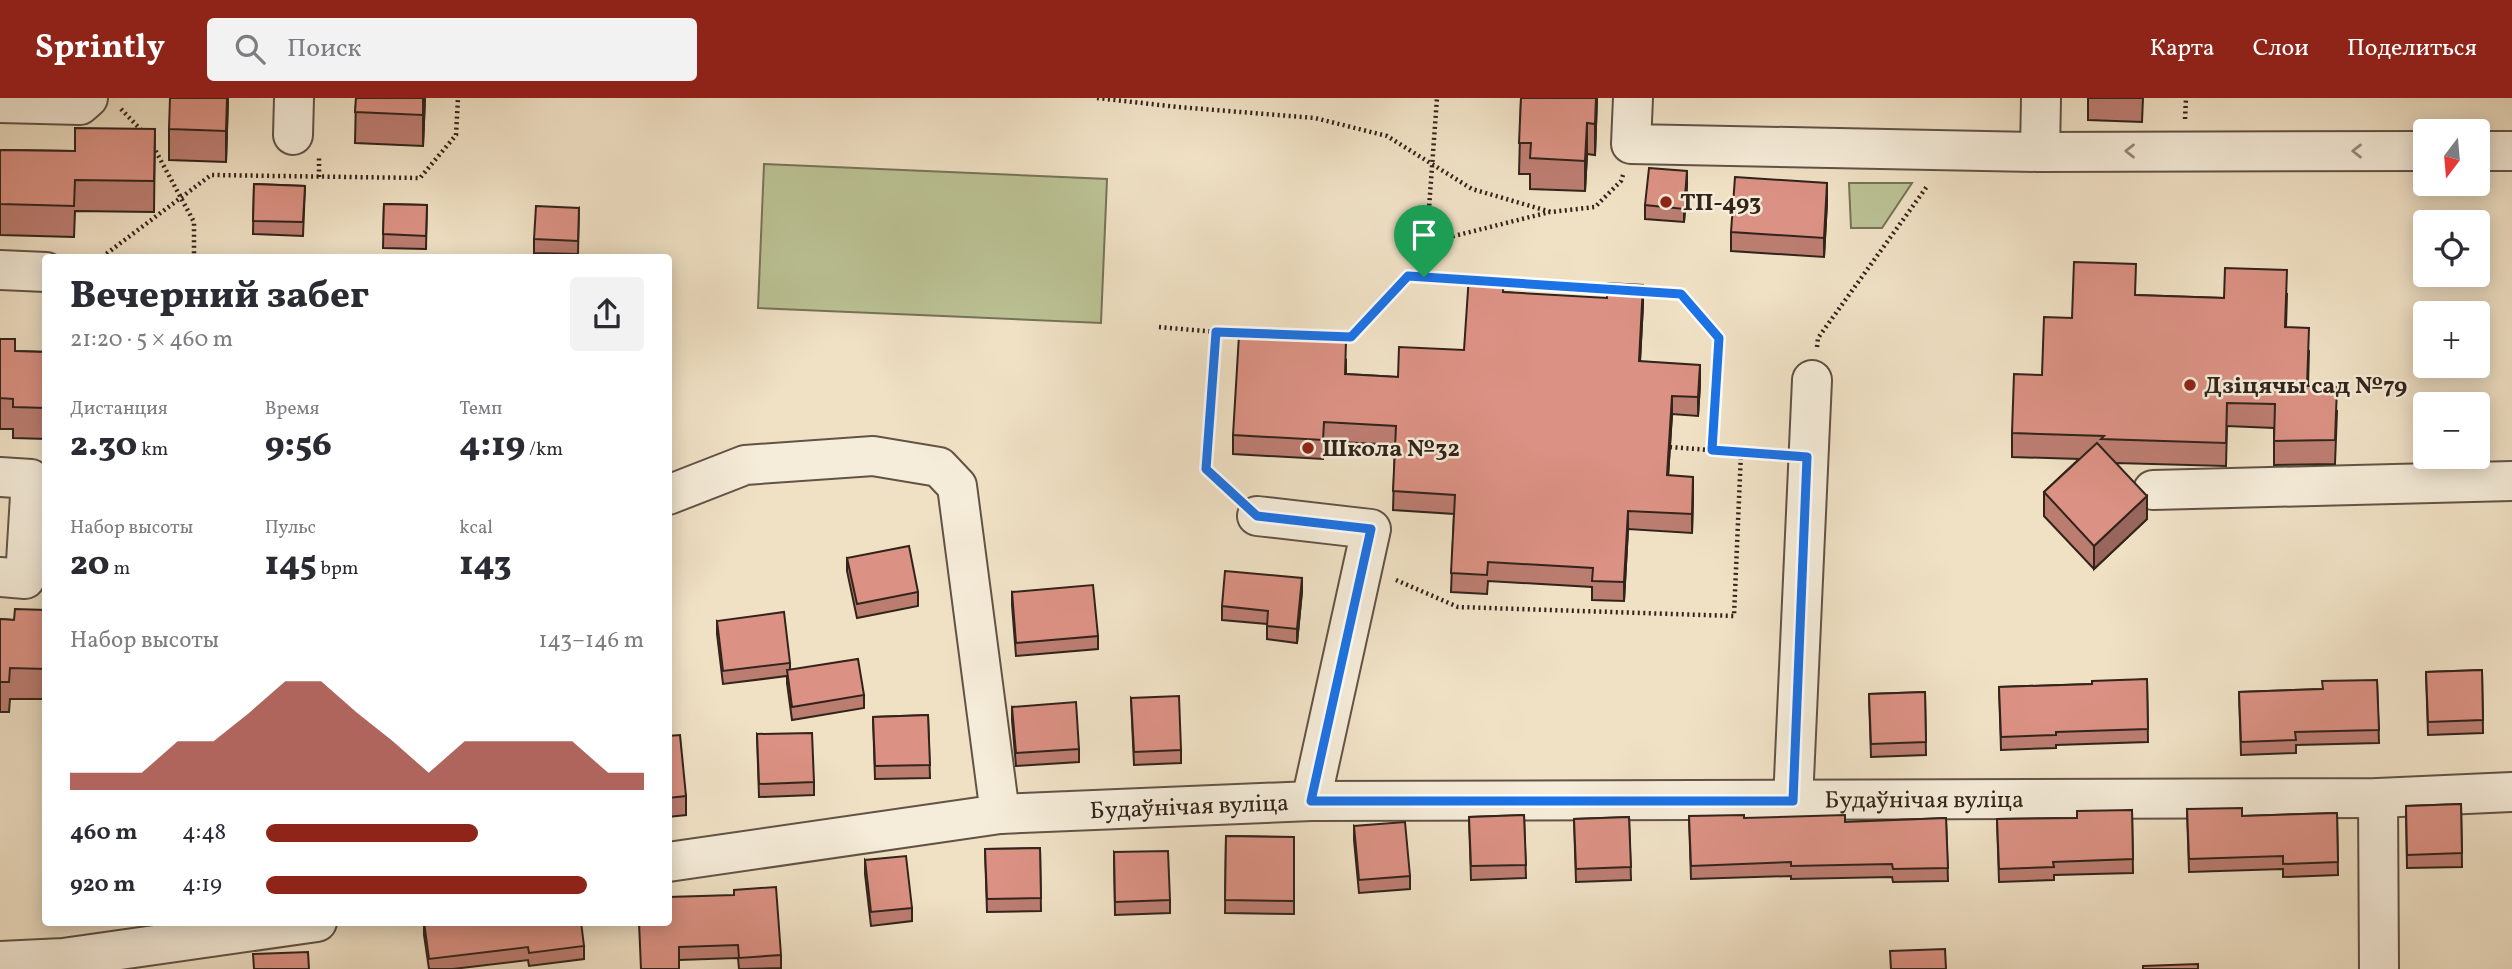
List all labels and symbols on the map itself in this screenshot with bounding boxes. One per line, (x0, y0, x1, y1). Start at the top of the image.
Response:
north arrow (2413, 119, 2490, 196)
one-way arrow (2124, 143, 2135, 159)
one-way arrow (2352, 143, 2362, 159)
place label: ТП-493 (1680, 187, 1761, 221)
marker: ТП-493 (1658, 194, 1674, 210)
pin (1394, 205, 1454, 277)
place label: Дзіцячы сад №79 (2204, 370, 2407, 404)
marker: Дзіцячы сад №79 (2182, 377, 2198, 393)
place label: Школа №32 (1322, 433, 1460, 467)
marker: Школа №32 (1300, 440, 1316, 456)
street label: Будаўнічая вуліца (1825, 784, 2024, 819)
street label: Будаўнічая вуліца (1089, 787, 1290, 829)

